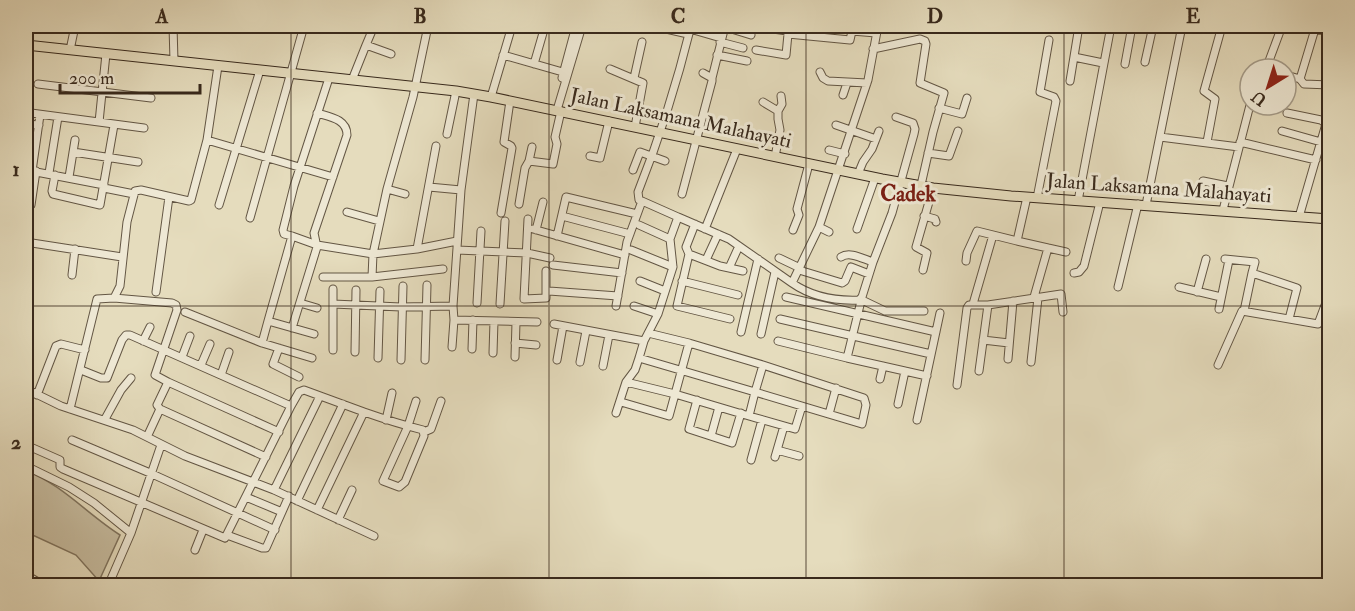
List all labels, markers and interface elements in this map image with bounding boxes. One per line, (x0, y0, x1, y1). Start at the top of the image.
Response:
text: A (155, 4, 169, 29)
text: B (413, 4, 427, 29)
text: C (671, 4, 685, 29)
text: D (927, 4, 943, 29)
text: E (1186, 4, 1201, 29)
scale bar (60, 57, 200, 95)
north arrow (1238, 57, 1298, 117)
text: 200 m (69, 67, 114, 90)
street label: Jalan Laksamana Malahayati (567, 82, 794, 154)
text: U (1247, 86, 1271, 110)
text: 1 (12, 157, 20, 182)
street label: Jalan Laksamana Malahayati (1045, 168, 1272, 208)
district label: Cadek (880, 180, 936, 208)
text: 2 (11, 430, 21, 455)

